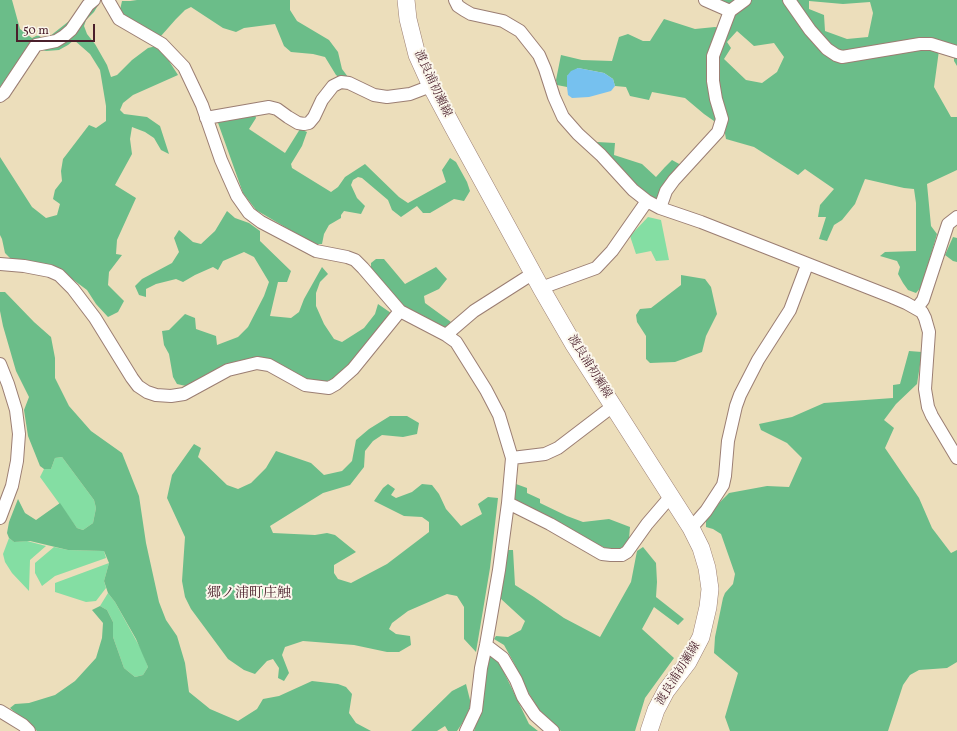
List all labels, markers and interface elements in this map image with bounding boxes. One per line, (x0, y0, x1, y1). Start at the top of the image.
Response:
scale bar (18, 16, 97, 42)
text: 50 m (23, 23, 49, 39)
street label: 渡良浦初瀬線 (410, 48, 454, 120)
street label: 渡良浦初瀬線 (564, 333, 614, 401)
district label: 郷ノ浦町庄触 (207, 586, 291, 602)
street label: 渡良浦初瀬線 (654, 640, 704, 708)

